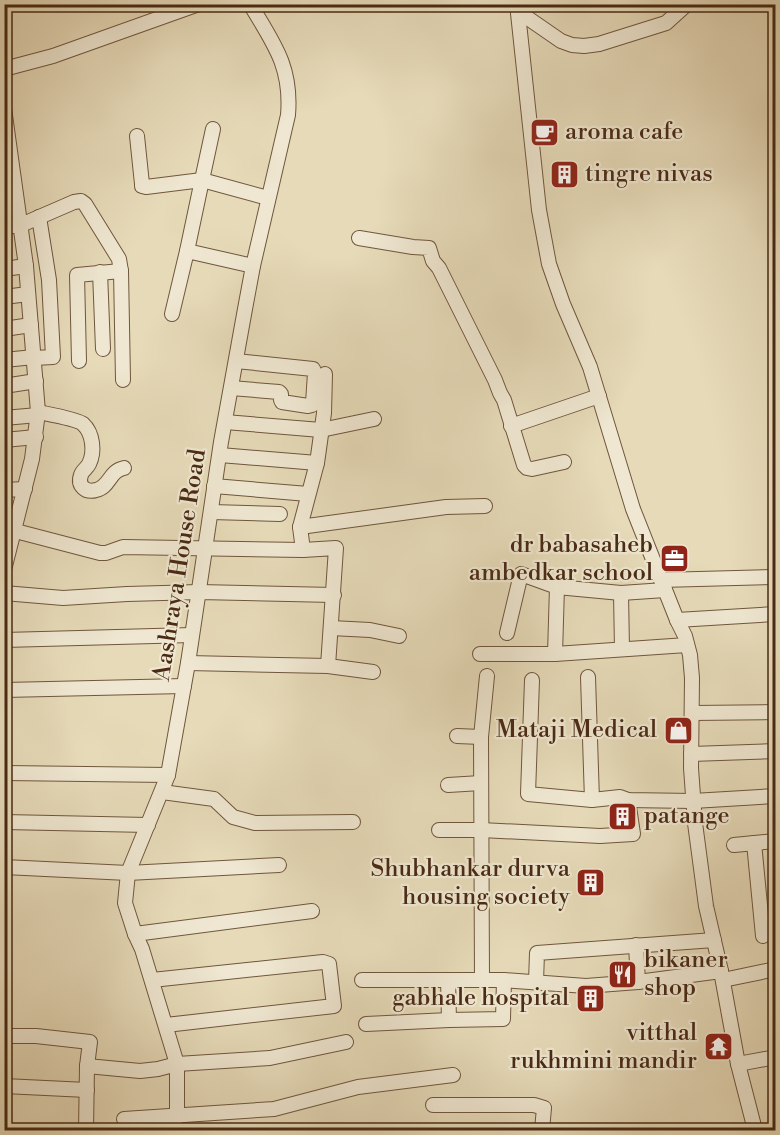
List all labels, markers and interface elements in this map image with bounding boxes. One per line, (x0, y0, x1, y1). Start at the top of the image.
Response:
cafe icon: aroma cafe (528, 116, 560, 148)
place label: aroma cafe (565, 117, 683, 147)
building icon: tingre nivas (548, 158, 580, 190)
place label: tingre nivas (585, 159, 713, 189)
street label: Aashraya House Road (147, 447, 213, 684)
place label: dr babasaheb ambedkar school (469, 530, 653, 588)
office icon: dr babasaheb ambedkar school (658, 543, 690, 575)
shop icon: Mataji Medical (662, 714, 694, 746)
place label: Mataji Medical (496, 715, 657, 745)
building icon: patange (607, 800, 639, 832)
place label: patange (644, 801, 730, 831)
place label: Shubhankar durva housing society (370, 854, 571, 912)
building icon: Shubhankar durva housing society (575, 867, 607, 899)
place label: bikaner shop (644, 945, 728, 1003)
restaurant icon: bikaner shop (607, 958, 639, 990)
building icon: gabhale hospital (574, 982, 606, 1014)
place label: gabhale hospital (392, 983, 569, 1013)
place label: vitthal rukhmini mandir (510, 1018, 697, 1076)
temple icon: vitthal rukhmini mandir (702, 1031, 734, 1063)

